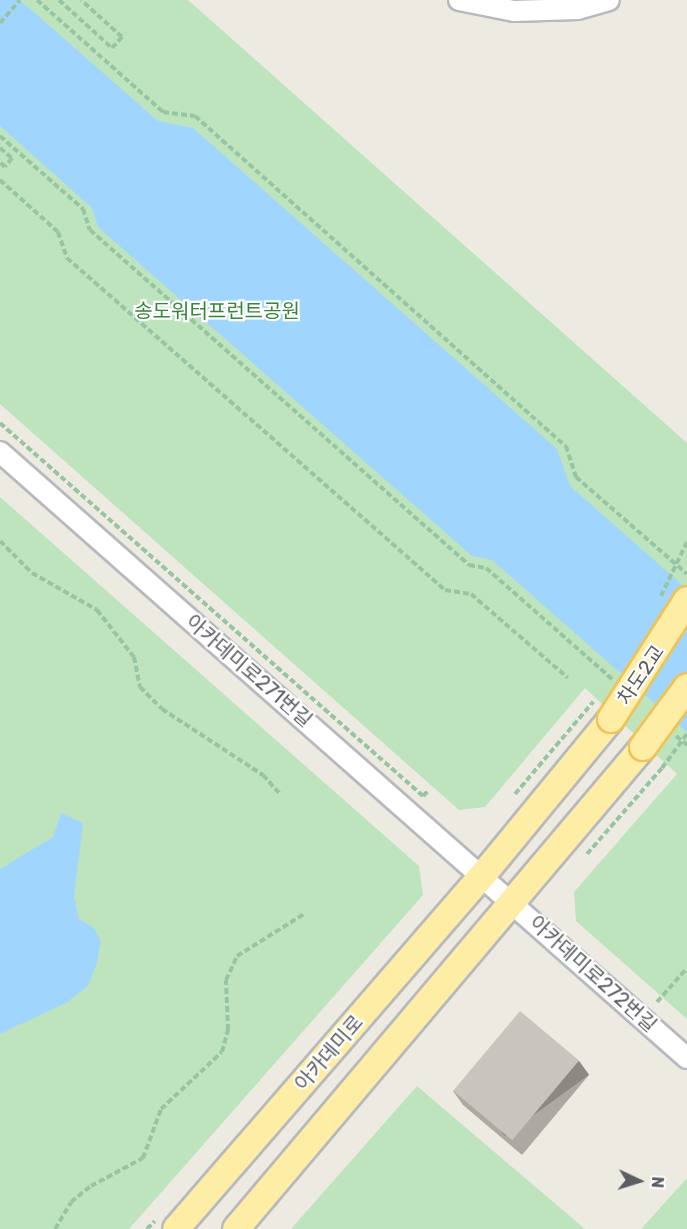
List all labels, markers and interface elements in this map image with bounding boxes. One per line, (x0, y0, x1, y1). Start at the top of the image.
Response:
park label: 송도워터프런트공원 (134, 299, 300, 323)
street label: 아카데미로271번길 (181, 610, 317, 732)
street label: 차도2교 (612, 641, 670, 709)
street label: 아카데미로272번길 (525, 911, 661, 1037)
street label: 아카데미로 (290, 1010, 368, 1096)
north arrow (609, 1151, 669, 1211)
text: N (648, 1176, 667, 1189)

